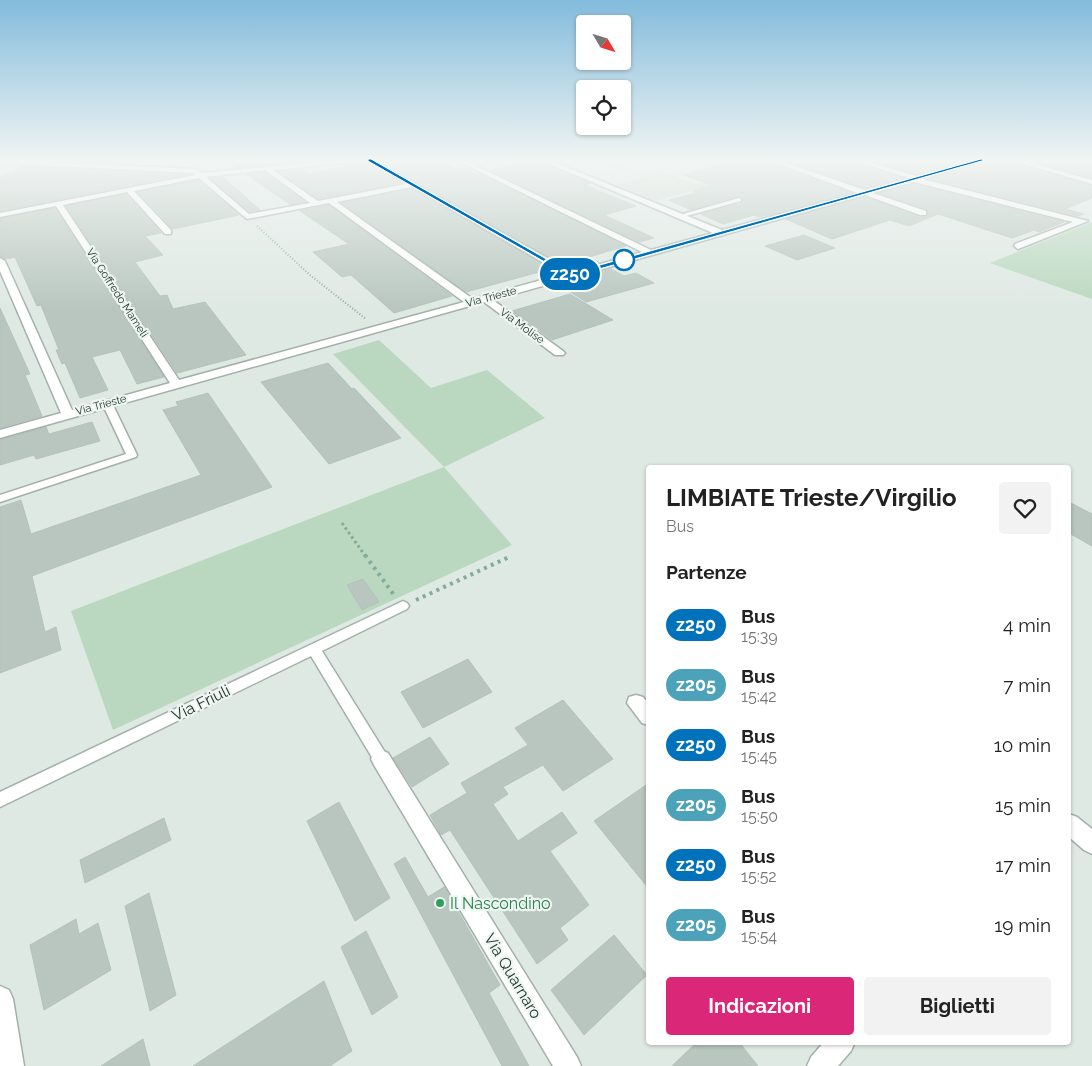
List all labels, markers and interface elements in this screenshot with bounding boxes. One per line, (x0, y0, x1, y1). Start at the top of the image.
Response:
north arrow (576, 15, 631, 70)
map controls (576, 15, 631, 135)
button: locate (576, 80, 631, 135)
street label: Via Goffredo Mameli (83, 246, 151, 340)
unlabelled marker (613, 249, 635, 271)
line badge: z250 (535, 258, 605, 290)
text: z250 (550, 263, 590, 284)
street label: Via Trieste (464, 284, 518, 310)
street label: Via Molise (497, 305, 547, 347)
street label: Via Trieste (74, 392, 128, 418)
button: heart (999, 482, 1051, 534)
text: LIMBIATE Trieste/Virgilio (666, 483, 956, 512)
text: Bus (666, 517, 694, 536)
text: Partenze (666, 561, 747, 583)
text: Bus (741, 605, 775, 627)
text: z250 (676, 614, 716, 635)
text: 4 min (1003, 614, 1051, 636)
text: 15:39 (741, 627, 778, 646)
text: Bus (741, 665, 775, 687)
text: z205 (676, 674, 716, 695)
text: 7 min (1003, 674, 1051, 696)
street label: Via Friuli (169, 681, 233, 725)
text: 15:42 (741, 687, 777, 706)
text: Bus (741, 725, 775, 747)
text: z250 (676, 734, 716, 755)
text: 10 min (994, 734, 1051, 756)
text: 15:45 (741, 747, 777, 766)
text: Bus (741, 785, 775, 807)
text: z205 (676, 794, 716, 815)
text: 15 min (995, 794, 1051, 816)
text: 15:50 (741, 807, 778, 826)
text: Bus (741, 845, 775, 867)
text: z250 (676, 854, 716, 875)
text: 17 min (995, 854, 1051, 876)
text: 15:52 (741, 867, 777, 886)
place label: Il Nascondino (450, 894, 550, 913)
marker: Il Nascondino (434, 897, 446, 909)
text: Bus (741, 905, 775, 927)
text: z205 (676, 914, 716, 935)
text: 19 min (994, 914, 1051, 936)
text: 15:54 (741, 927, 777, 946)
street label: Via Quarnaro (480, 930, 546, 1022)
button: Indicazioni (666, 977, 854, 1035)
button: Biglietti (864, 977, 1051, 1035)

